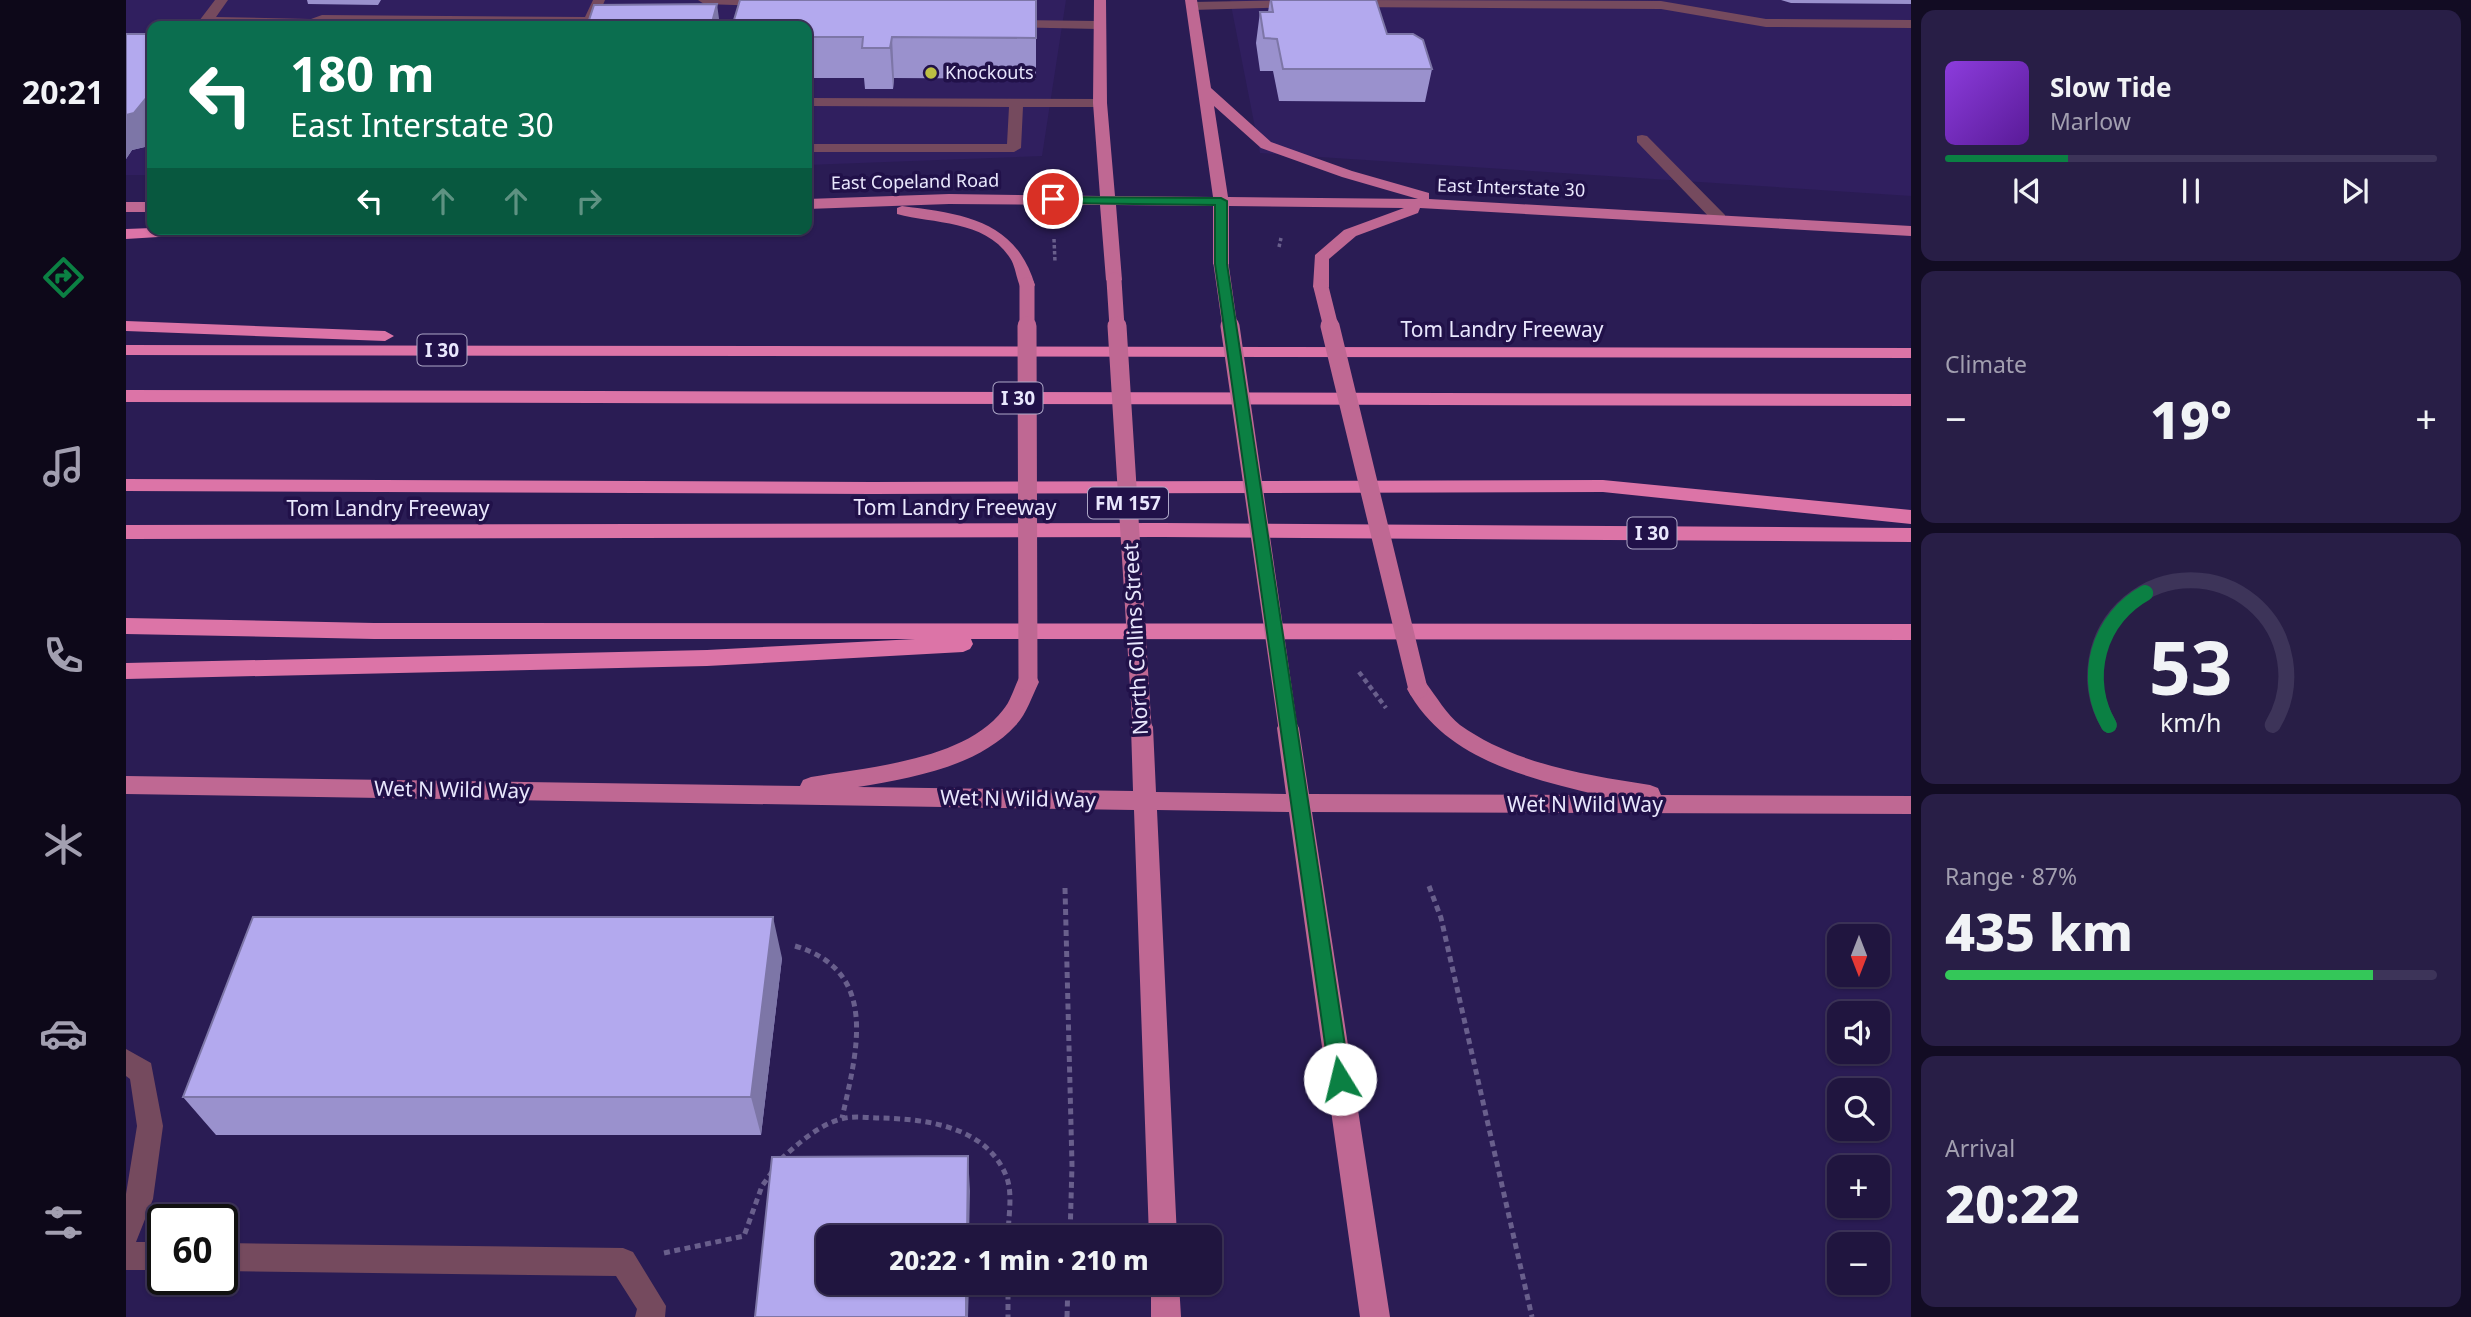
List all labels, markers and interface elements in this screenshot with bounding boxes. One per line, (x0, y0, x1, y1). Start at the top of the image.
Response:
text: 180 m (290, 40, 435, 106)
icon: left (175, 49, 266, 140)
place label: Knockouts (945, 60, 1034, 84)
marker: Knockouts (923, 65, 939, 81)
text: Slow Tide (2050, 69, 2172, 105)
text: 20:21 (22, 70, 104, 113)
text: East Interstate 30 (290, 103, 554, 146)
text: Marlow (2050, 105, 2131, 137)
street label: East Copeland Road (831, 168, 999, 194)
pin (1023, 169, 1083, 229)
street label: East Interstate 30 (1436, 172, 1586, 202)
icon: previous (2008, 172, 2046, 210)
icon: pause (2172, 172, 2210, 210)
icon: next (2336, 172, 2374, 210)
icon: arrive (1034, 180, 1072, 218)
icon: left (351, 182, 389, 220)
icon: ahead (424, 182, 462, 220)
icon: ahead (497, 182, 535, 220)
icon: right (570, 182, 608, 220)
icon: directions (39, 253, 88, 302)
street label: Tom Landry Freeway (1401, 315, 1604, 343)
road number: I 30 (418, 334, 466, 366)
text: Climate (1945, 348, 2027, 380)
road number: I 30 (994, 382, 1043, 414)
text: 19° (2150, 383, 2232, 454)
text: − (1945, 392, 1967, 444)
text: + (2415, 392, 2437, 444)
icon: music (39, 442, 88, 491)
road number: FM 157 (1088, 488, 1168, 518)
street label: Tom Landry Freeway (854, 493, 1057, 521)
street label: Tom Landry Freeway (287, 494, 490, 522)
road number: I 30 (1628, 518, 1676, 548)
street label: North Collins Street (1116, 542, 1154, 736)
text: 53 (2149, 617, 2233, 716)
icon: phone (39, 631, 88, 680)
text: km/h (2160, 704, 2222, 738)
street label: Wet N Wild Way (374, 774, 530, 804)
street label: Wet N Wild Way (940, 783, 1096, 813)
street label: Wet N Wild Way (1507, 790, 1663, 818)
icon: climate (39, 820, 88, 869)
text: Range · 87% (1945, 860, 2077, 892)
text: 435 km (1945, 895, 2133, 966)
north arrow (1827, 924, 1890, 987)
map controls (1827, 924, 1890, 1295)
button: sound (1827, 1001, 1890, 1064)
icon: car (39, 1009, 88, 1058)
position arrow (1303, 1042, 1377, 1116)
button: search (1827, 1078, 1890, 1141)
text: Arrival (1945, 1132, 2015, 1164)
button: + (1827, 1155, 1890, 1218)
text: 20:22 (1945, 1167, 2080, 1238)
icon: filters (39, 1198, 88, 1247)
speed limit sign: 60 (147, 1204, 238, 1295)
button: − (1827, 1232, 1890, 1295)
text: 20:22 · 1 min · 210 m (889, 1242, 1149, 1278)

